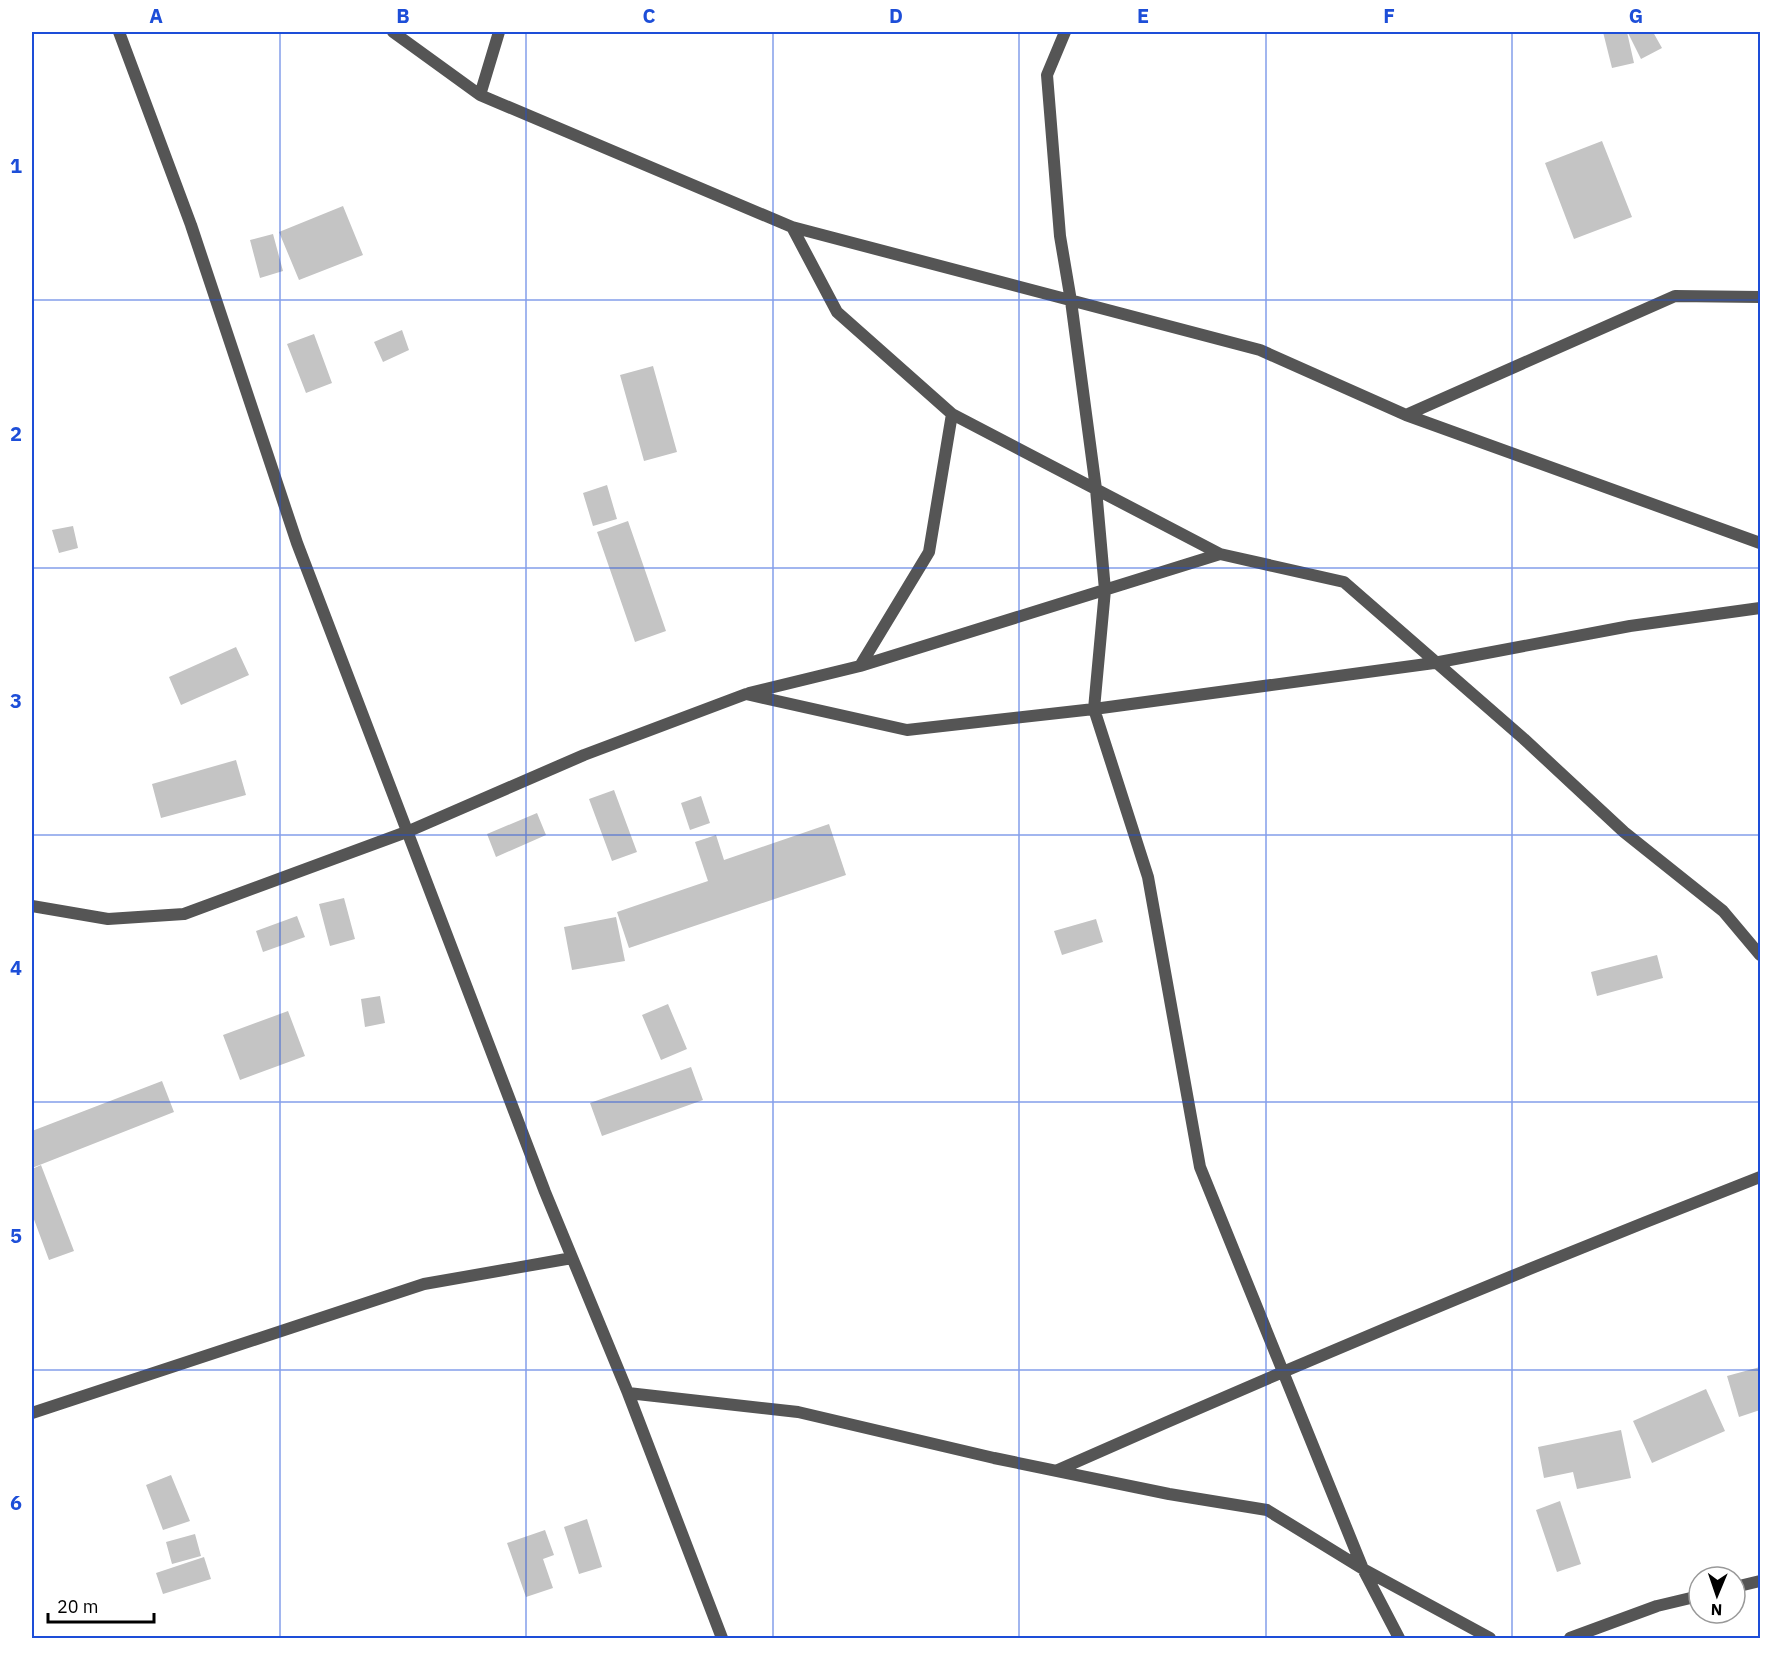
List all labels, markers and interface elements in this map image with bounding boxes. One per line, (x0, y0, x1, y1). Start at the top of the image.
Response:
text: A (149, 2, 163, 29)
text: B (396, 2, 410, 29)
text: C (642, 2, 656, 29)
text: D (889, 2, 903, 29)
text: E (1137, 2, 1149, 29)
text: F (1383, 2, 1395, 29)
text: G (1629, 2, 1643, 29)
text: 1 (10, 152, 22, 179)
text: 2 (10, 420, 22, 447)
text: 3 (10, 687, 22, 714)
text: 4 (10, 954, 22, 981)
text: 5 (10, 1222, 22, 1249)
text: 6 (10, 1489, 22, 1516)
north arrow (1687, 1565, 1747, 1625)
scale bar (48, 1586, 154, 1624)
text: 20 m (57, 1595, 99, 1618)
text: N (1710, 1600, 1723, 1620)

